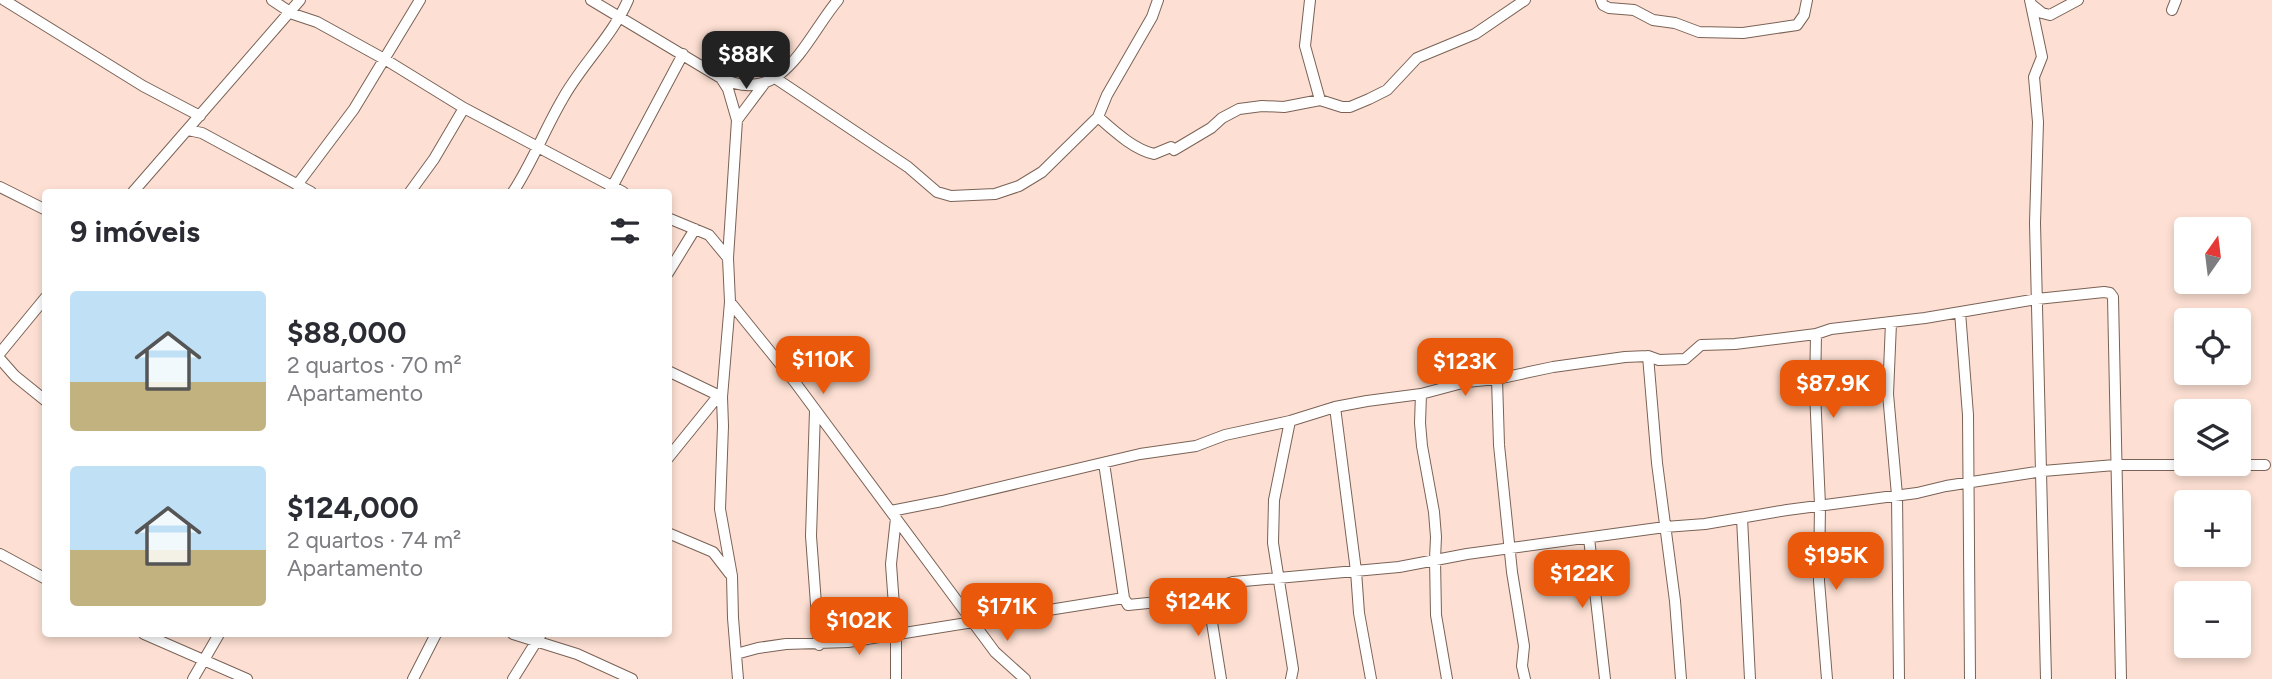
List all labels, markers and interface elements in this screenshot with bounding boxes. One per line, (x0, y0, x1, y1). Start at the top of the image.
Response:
pin: $88K (705, 32, 787, 91)
text: $88K (718, 40, 774, 68)
icon: filters (606, 212, 644, 250)
text: 9 imóveis (70, 213, 200, 250)
north arrow (2174, 217, 2250, 294)
map controls (2174, 217, 2251, 658)
button: locate (2174, 308, 2251, 385)
text: $88,000 (287, 314, 406, 351)
icon: home (126, 319, 210, 403)
pin: $110K (774, 336, 872, 396)
pin: $123K (1416, 338, 1514, 398)
text: $110K (792, 345, 854, 373)
text: $123K (1433, 347, 1497, 375)
text: 2 quartos · 70 m² (287, 351, 462, 379)
pin: $87.9K (1776, 360, 1890, 420)
text: $87.9K (1796, 369, 1870, 397)
text: Apartamento (287, 379, 423, 407)
button: layers (2174, 399, 2251, 476)
text: $124,000 (287, 489, 419, 526)
button: + (2174, 490, 2251, 567)
icon: home (126, 494, 210, 578)
text: 2 quartos · 74 m² (287, 526, 461, 554)
pin: $195K (1787, 532, 1885, 592)
text: $195K (1804, 541, 1868, 569)
pin: $122K (1533, 550, 1631, 610)
text: Apartamento (287, 554, 423, 582)
text: $122K (1550, 559, 1614, 587)
pin: $124K (1149, 578, 1247, 638)
button: − (2174, 581, 2251, 658)
pin: $171K (958, 584, 1056, 643)
text: $124K (1165, 587, 1231, 615)
text: $171K (977, 592, 1037, 620)
pin: $102K (810, 598, 908, 657)
text: $102K (826, 606, 892, 634)

